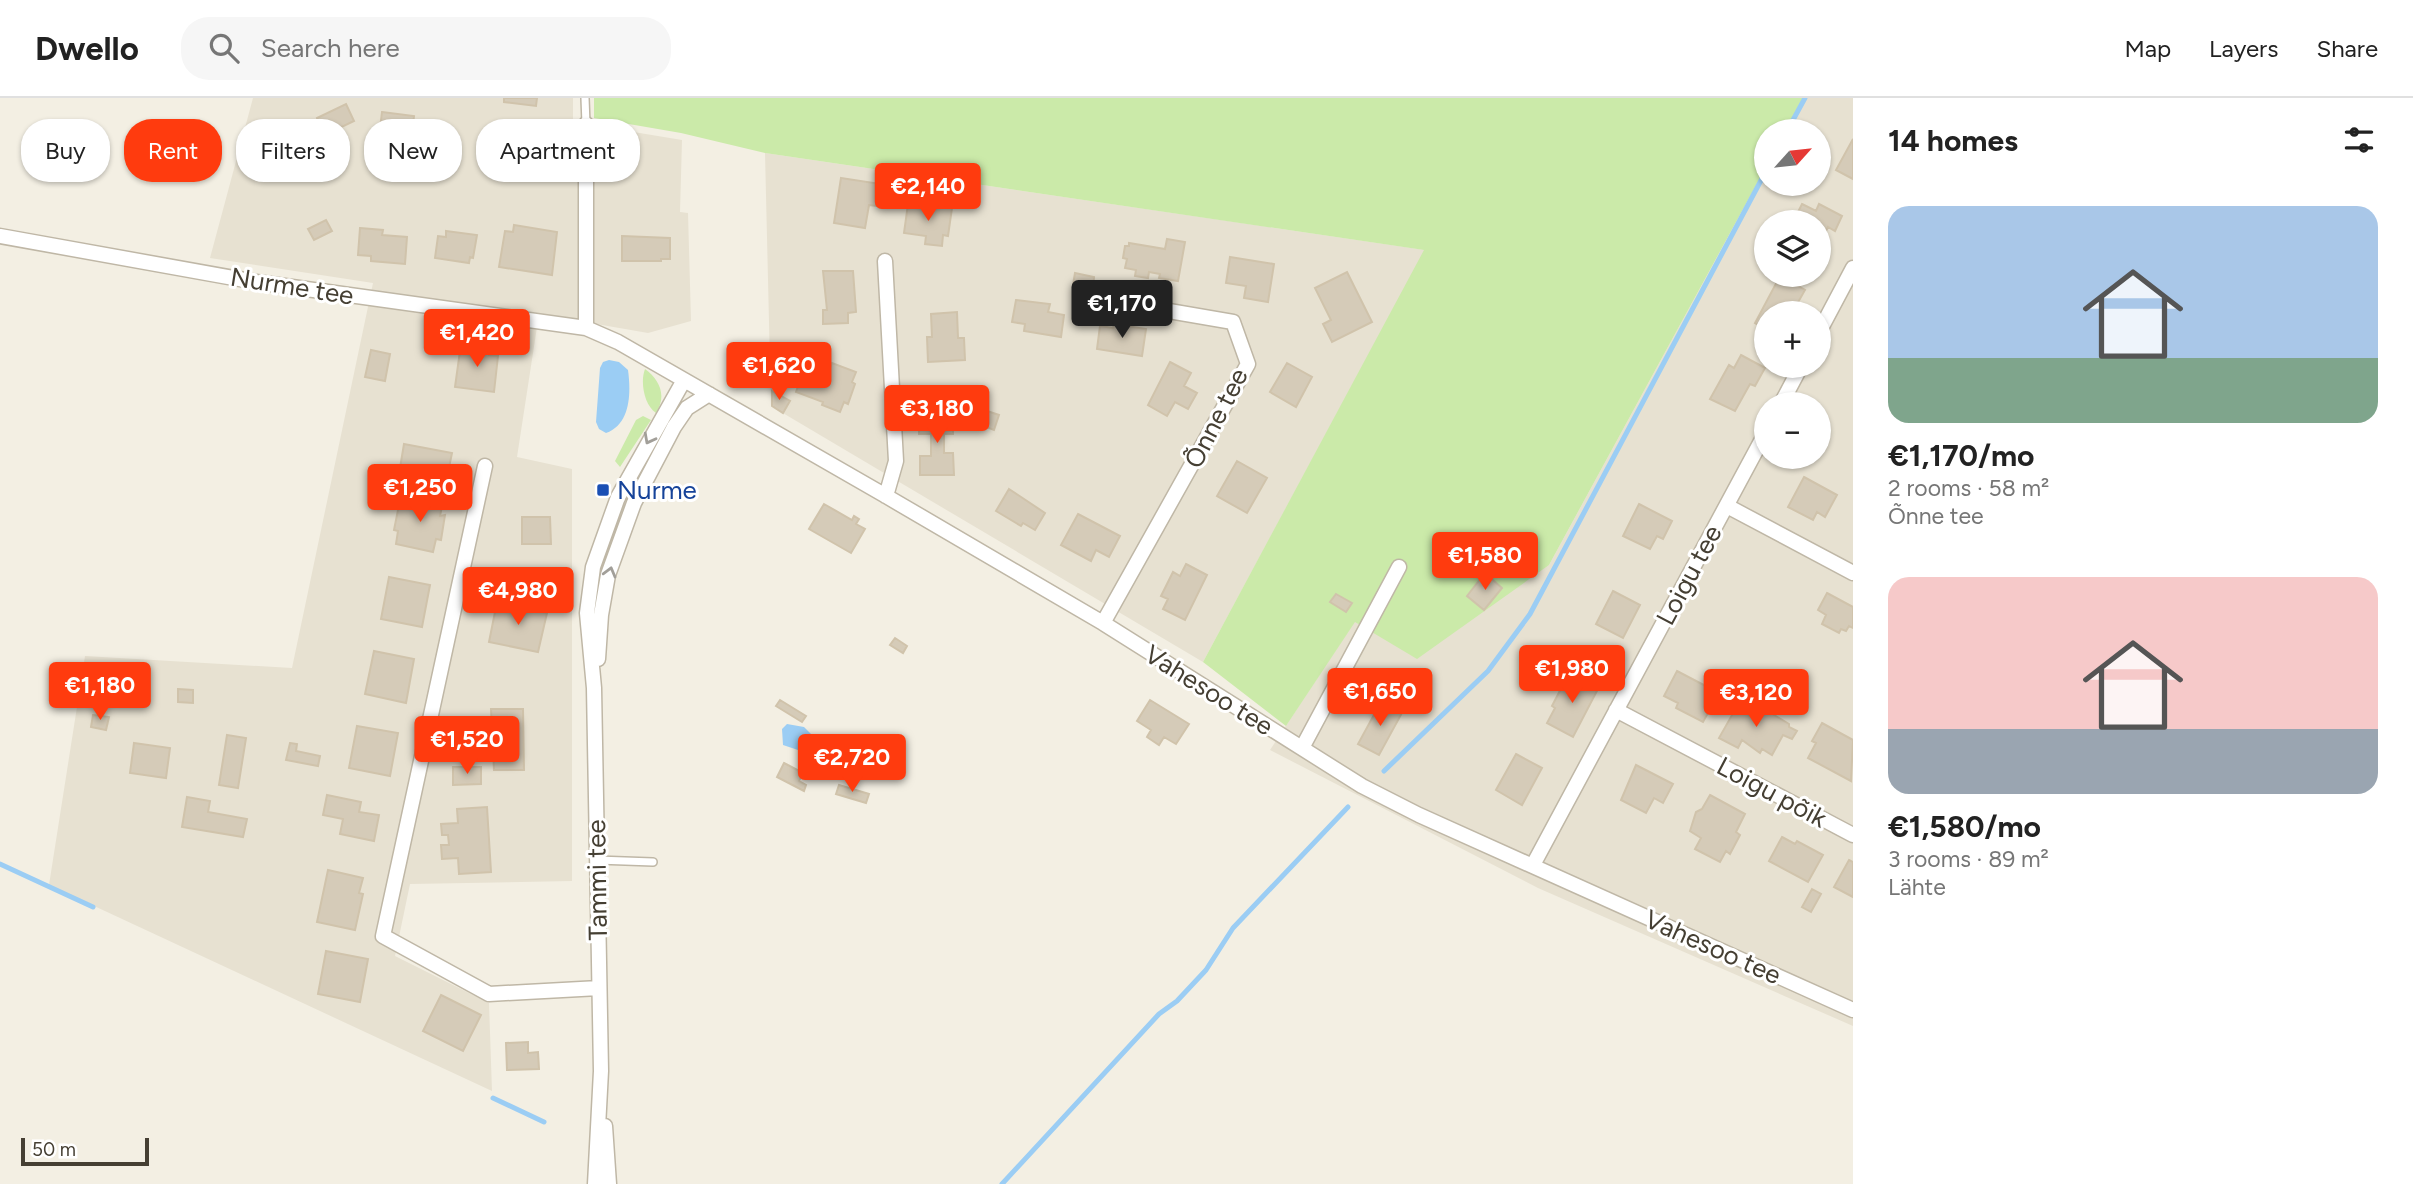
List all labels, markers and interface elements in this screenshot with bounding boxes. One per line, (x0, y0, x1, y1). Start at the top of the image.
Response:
search box (181, 17, 671, 80)
text: Dwello (35, 29, 139, 68)
icon: search (205, 29, 243, 67)
text: Search here (261, 32, 400, 64)
text: Map (2124, 34, 2171, 63)
text: Layers (2209, 34, 2278, 63)
text: Share (2316, 34, 2378, 63)
chip: Buy (21, 119, 110, 182)
chip: Rent (124, 119, 222, 182)
chip: Filters (236, 119, 350, 182)
chip: New (364, 119, 462, 182)
chip: Apartment (476, 119, 640, 182)
north arrow (1754, 119, 1830, 196)
map controls (1754, 119, 1831, 469)
icon: filters (2340, 121, 2378, 159)
text: 14 homes (1888, 122, 2018, 159)
pin: €2,140 (871, 164, 985, 223)
text: €2,140 (891, 172, 965, 200)
button: layers (1754, 210, 1831, 287)
icon: home (2070, 251, 2196, 377)
street label: Nurme tee (228, 260, 356, 312)
pin: €1,170 (1065, 280, 1179, 340)
text: €1,170 (1088, 289, 1157, 317)
button: + (1754, 301, 1831, 378)
pin: €1,420 (420, 310, 534, 369)
text: €1,420 (440, 318, 514, 346)
pin: €1,620 (722, 342, 836, 402)
text: €1,620 (742, 351, 816, 379)
street label: Õnne tee (1177, 363, 1255, 473)
pin: €3,180 (880, 386, 994, 445)
button: − (1754, 392, 1831, 469)
text: €3,180 (900, 394, 974, 422)
one-way arrow (644, 432, 658, 444)
text: €1,170/mo (1888, 437, 2035, 474)
pin: €1,250 (363, 464, 477, 524)
text: €1,250 (383, 473, 457, 501)
place label: Nurme (617, 474, 697, 506)
text: 2 rooms · 58 m² (1888, 474, 2049, 502)
marker: Nurme (595, 482, 611, 498)
text: Õnne tee (1888, 502, 1984, 530)
street label: Loigu tee (1649, 519, 1729, 631)
pin: €1,580 (1428, 532, 1542, 592)
text: €1,580 (1448, 541, 1522, 569)
one-way arrow (602, 566, 616, 578)
pin: €4,980 (461, 568, 575, 627)
text: €4,980 (479, 576, 557, 604)
icon: home (2070, 622, 2196, 748)
street label: Vahesoo tee (1139, 638, 1279, 742)
pin: €1,980 (1515, 646, 1629, 705)
text: €1,980 (1535, 654, 1609, 682)
pin: €1,180 (43, 662, 157, 722)
pin: €1,650 (1323, 668, 1437, 728)
pin: €3,120 (1699, 670, 1813, 729)
text: €1,180 (65, 671, 135, 699)
text: €1,650 (1343, 677, 1417, 705)
text: €3,120 (1720, 678, 1792, 706)
pin: €1,520 (410, 716, 524, 776)
text: €1,520 (430, 725, 504, 753)
pin: €2,720 (795, 734, 909, 794)
text: €2,720 (814, 743, 890, 771)
street label: Loigu põik (1712, 750, 1833, 834)
text: €1,580/mo (1888, 808, 2041, 845)
street label: Tammi tee (580, 819, 614, 941)
text: 3 rooms · 89 m² (1888, 845, 2049, 873)
text: Lähte (1888, 873, 1946, 901)
street label: Vahesoo tee (1640, 903, 1786, 991)
scale bar (21, 1135, 149, 1167)
text: 50 m (32, 1138, 76, 1161)

